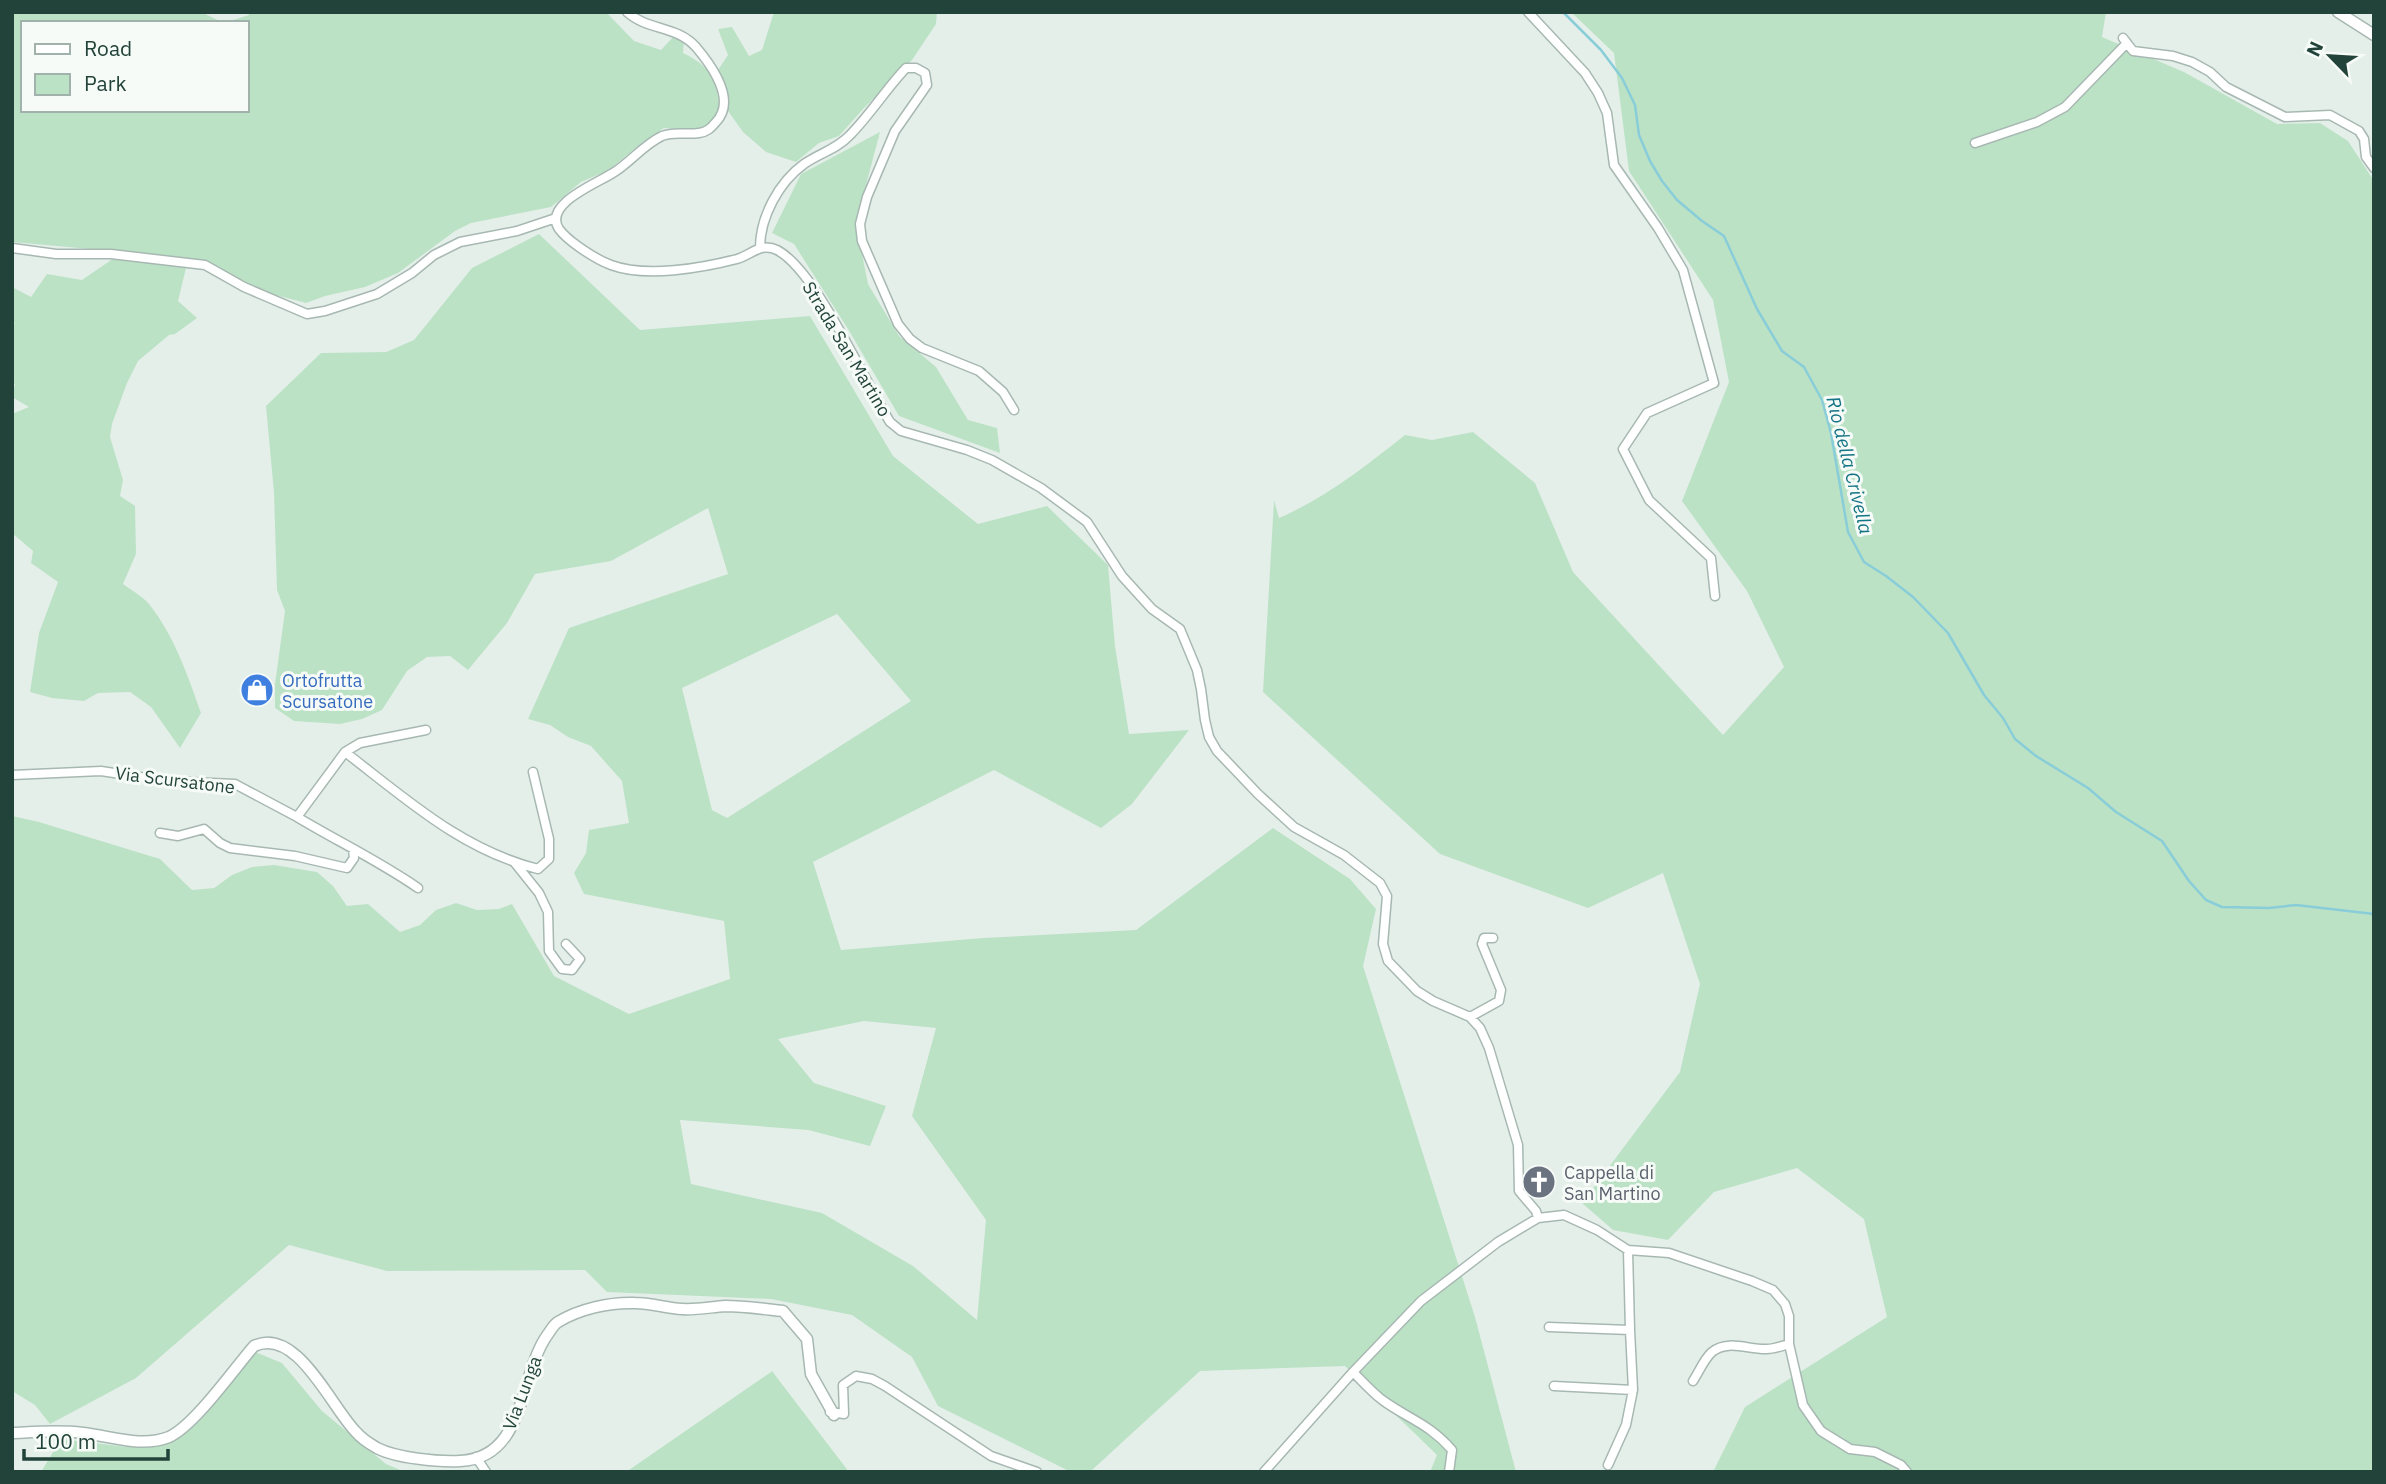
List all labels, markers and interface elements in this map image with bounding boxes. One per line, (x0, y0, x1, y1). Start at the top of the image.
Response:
legend (21, 21, 248, 112)
north arrow (2295, 21, 2365, 91)
text: Road (84, 34, 132, 62)
text: N (2301, 38, 2328, 60)
text: Park (84, 69, 127, 97)
street label: Strada San Martino (798, 277, 896, 421)
water label: Rio della Crivella (1821, 394, 1879, 536)
place label: Ortofrutta Scursatone (282, 669, 373, 713)
shop icon: Ortofrutta Scursatone (238, 671, 276, 709)
street label: Via Scursatone (114, 761, 236, 799)
place label: Cappella di San Martino (1564, 1161, 1661, 1205)
church icon: Cappella di San Martino (1520, 1163, 1558, 1201)
street label: Via Lunga (497, 1352, 547, 1433)
scale bar (24, 1418, 168, 1462)
text: 100 m (35, 1427, 96, 1455)

